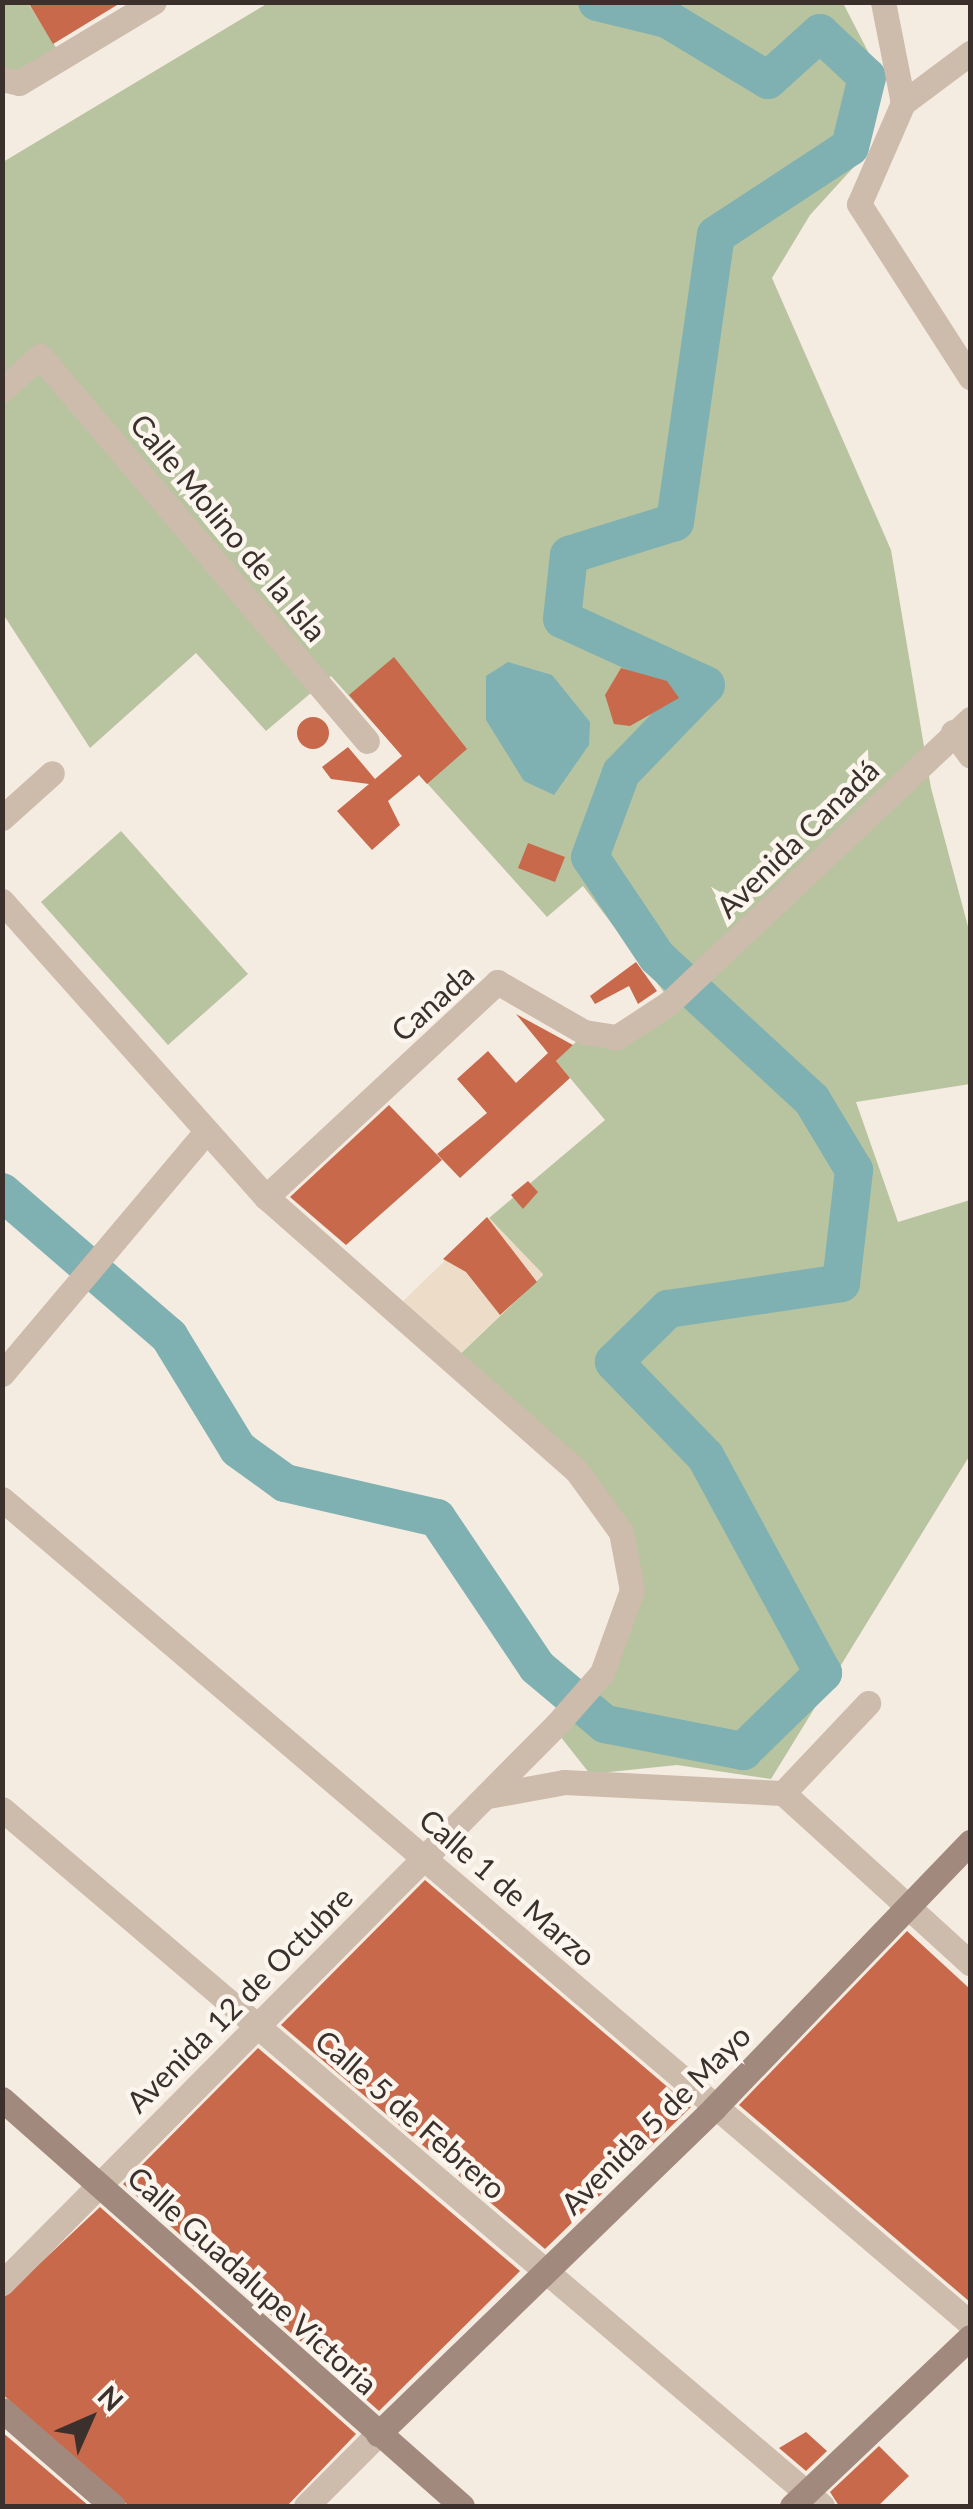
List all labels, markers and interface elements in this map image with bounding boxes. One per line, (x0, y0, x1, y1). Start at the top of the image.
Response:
street label: Calle Molino de la Isla (123, 406, 335, 648)
street label: Avenida Canadá (708, 752, 886, 924)
street label: Canada (383, 956, 481, 1048)
street label: Calle 1 de Marzo (413, 1801, 603, 1973)
street label: Avenida 12 de Octubre (119, 1879, 359, 2119)
street label: Avenida 5 de Mayo (553, 2017, 757, 2221)
street label: Calle 5 de Febrero (309, 2022, 513, 2206)
street label: Calle Guadalupe Victoria (120, 2158, 386, 2402)
north arrow (40, 2369, 140, 2469)
text: N (92, 2378, 131, 2417)

